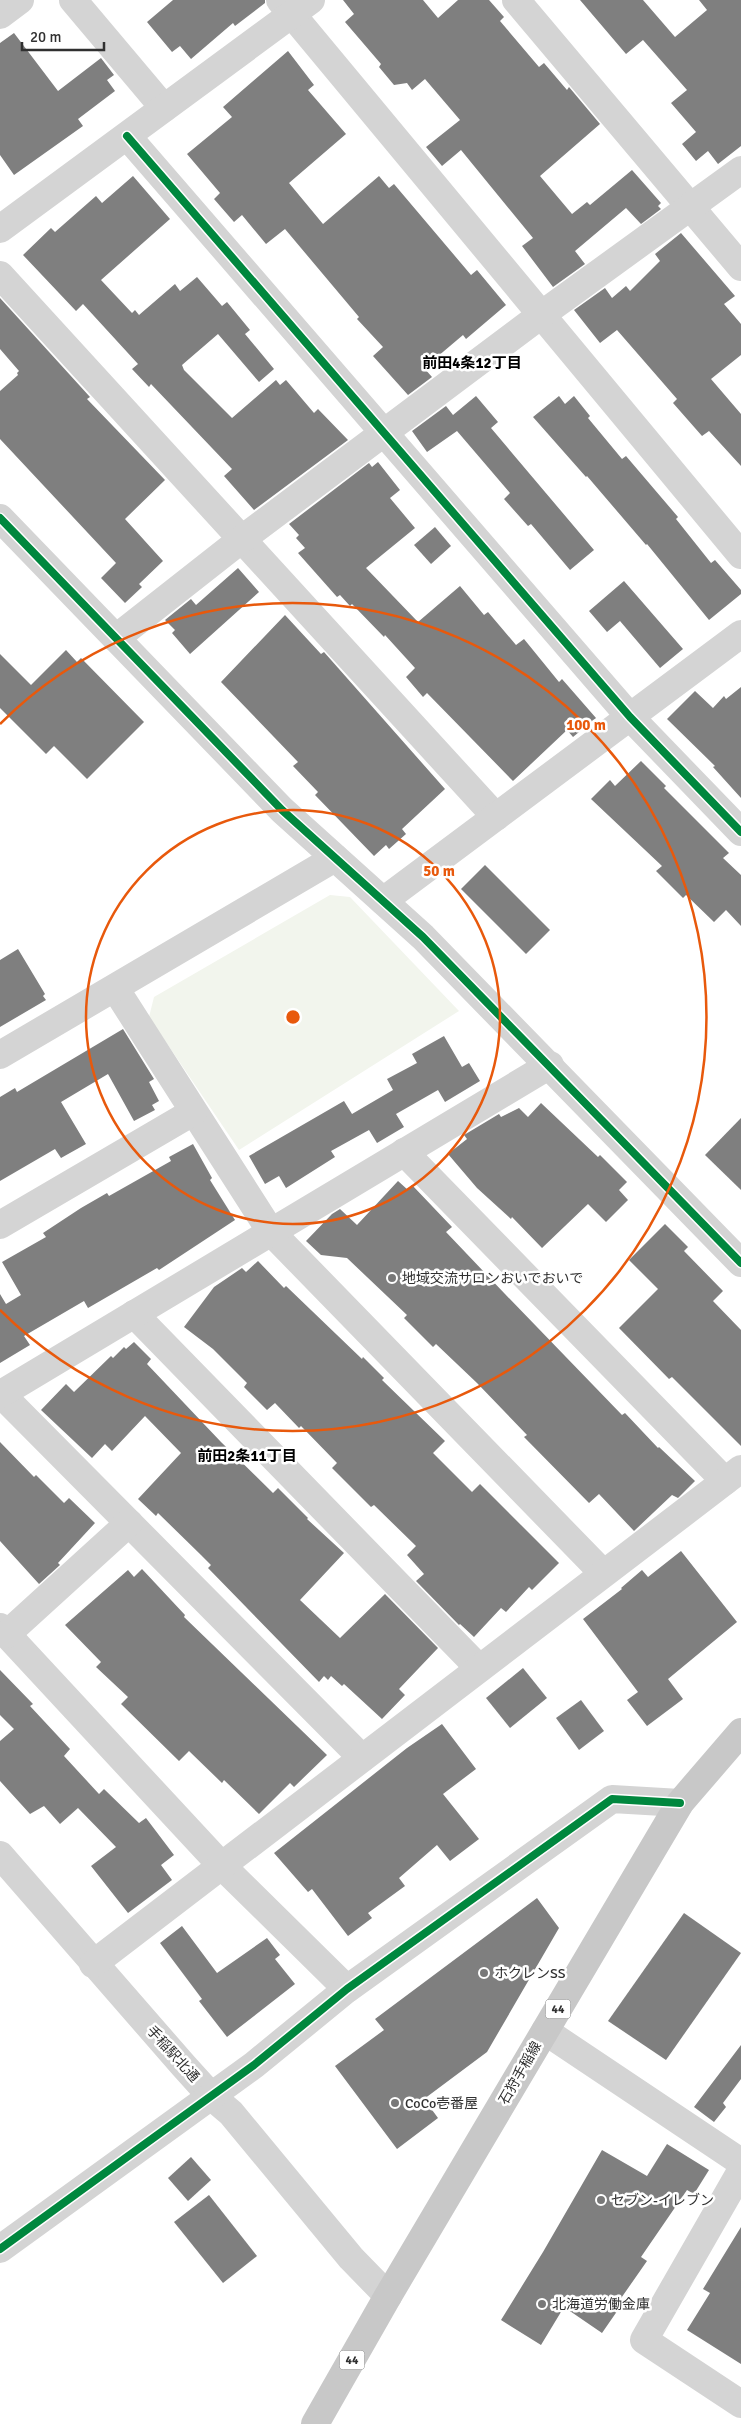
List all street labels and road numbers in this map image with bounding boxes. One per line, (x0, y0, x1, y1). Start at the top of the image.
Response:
road number: 44 (546, 2000, 570, 2018)
street label: 手稲駅北通 (143, 2022, 203, 2086)
street label: 石狩手稲線 (495, 2038, 545, 2108)
road number: 44 (340, 2350, 364, 2370)

